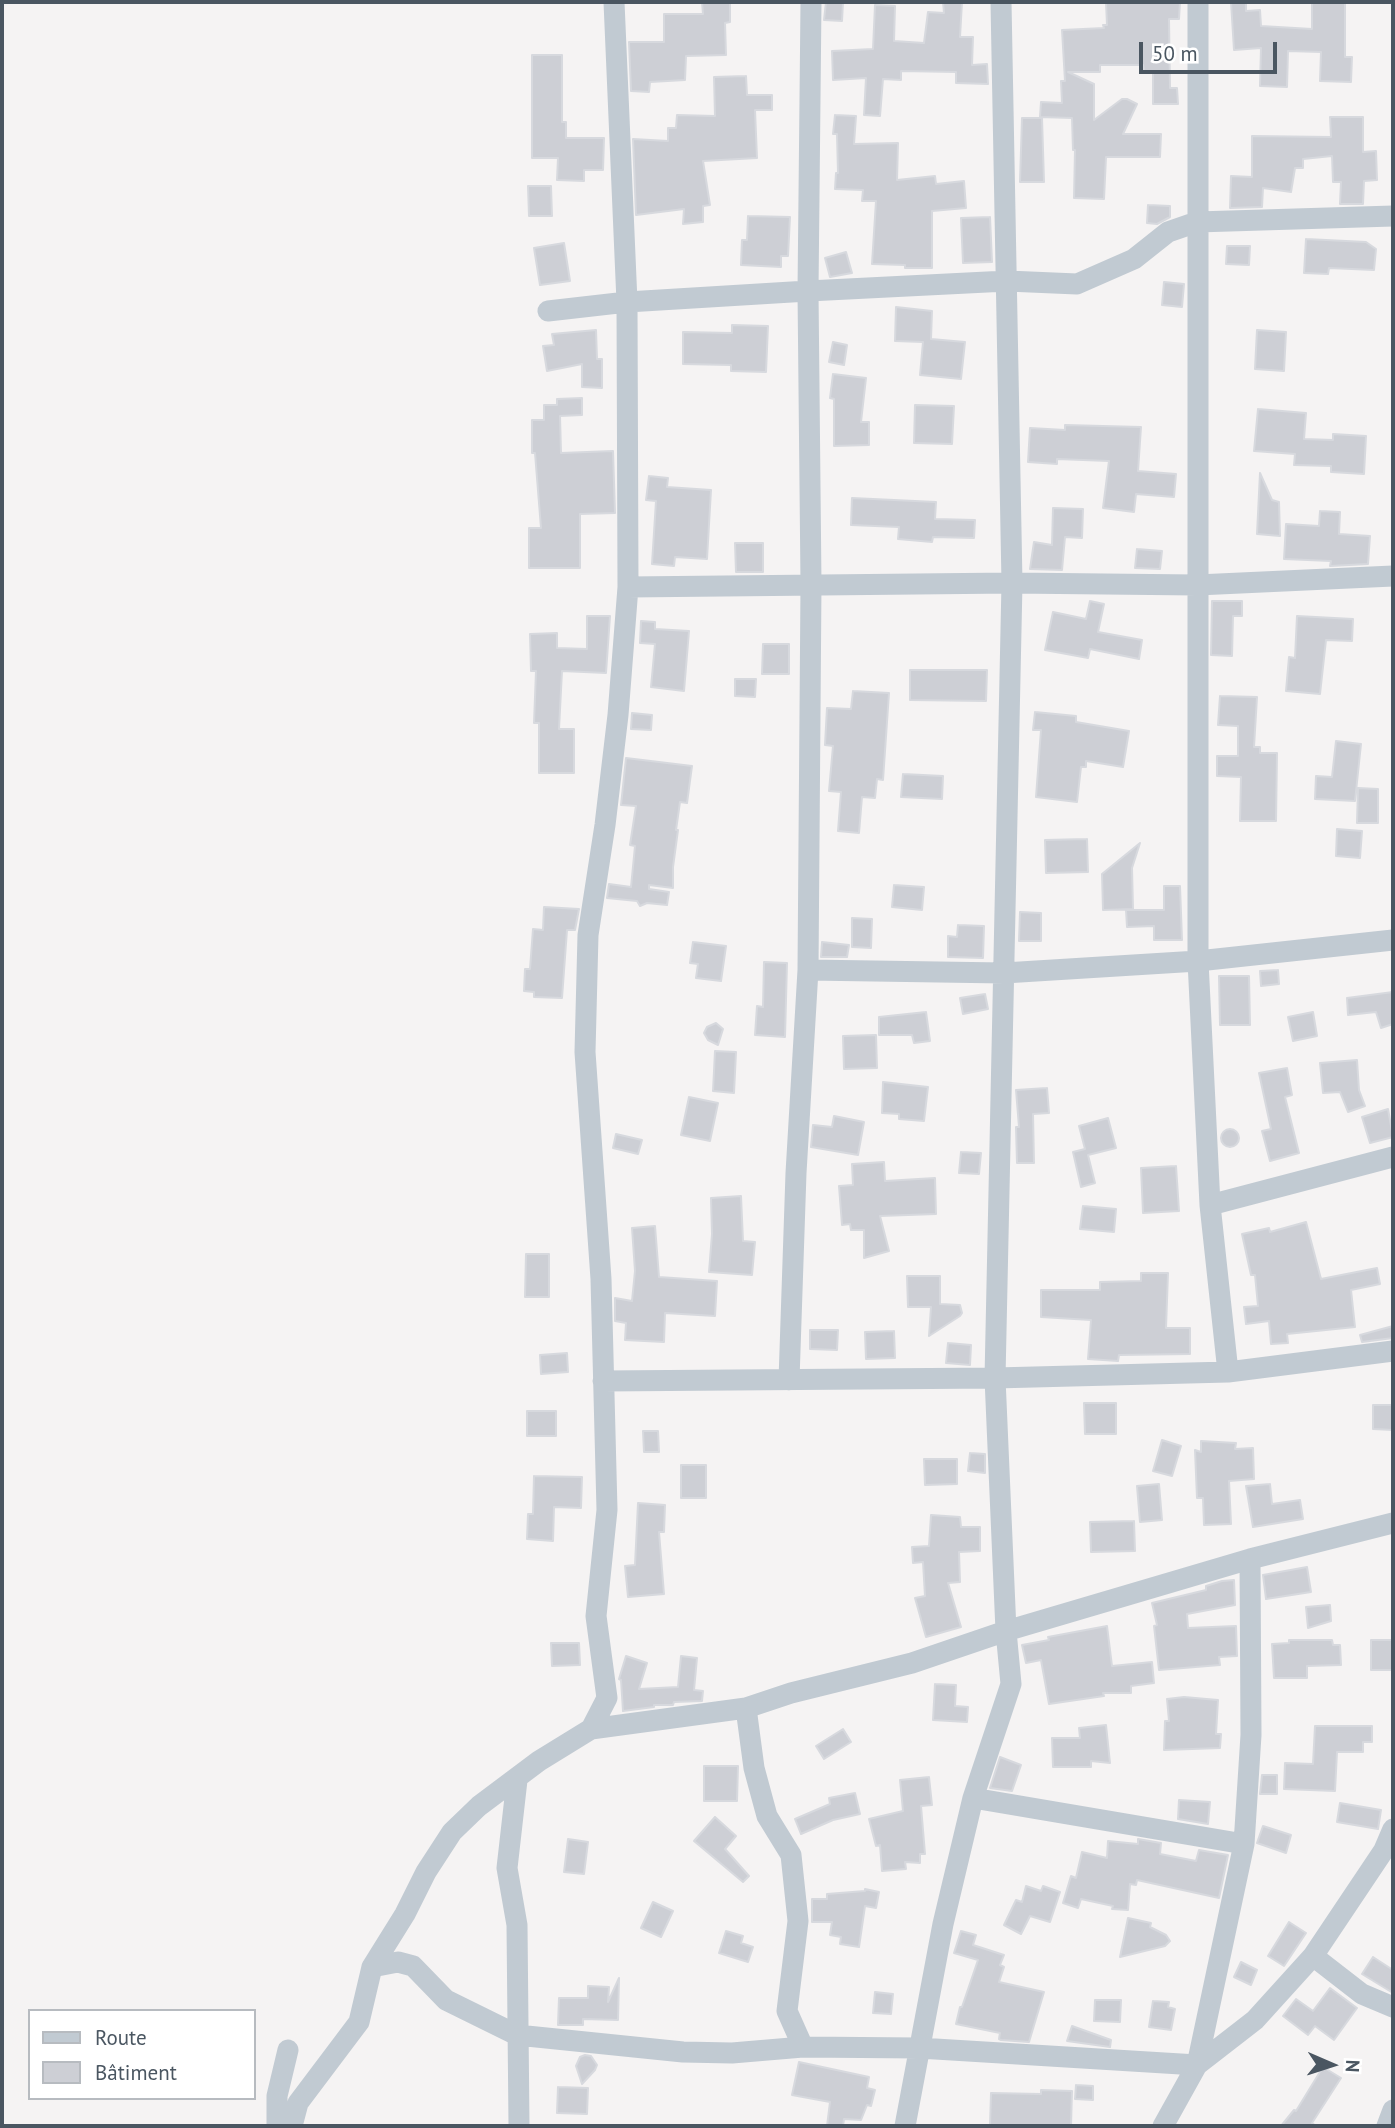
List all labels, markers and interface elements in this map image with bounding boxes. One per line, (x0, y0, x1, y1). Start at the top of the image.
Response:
scale bar (1143, 28, 1281, 72)
text: 50 m (1152, 40, 1198, 67)
legend (28, 2009, 256, 2100)
text: Route (95, 2024, 147, 2051)
north arrow (1297, 2030, 1367, 2100)
text: Bâtiment (95, 2059, 177, 2086)
text: N (1341, 2059, 1365, 2073)

